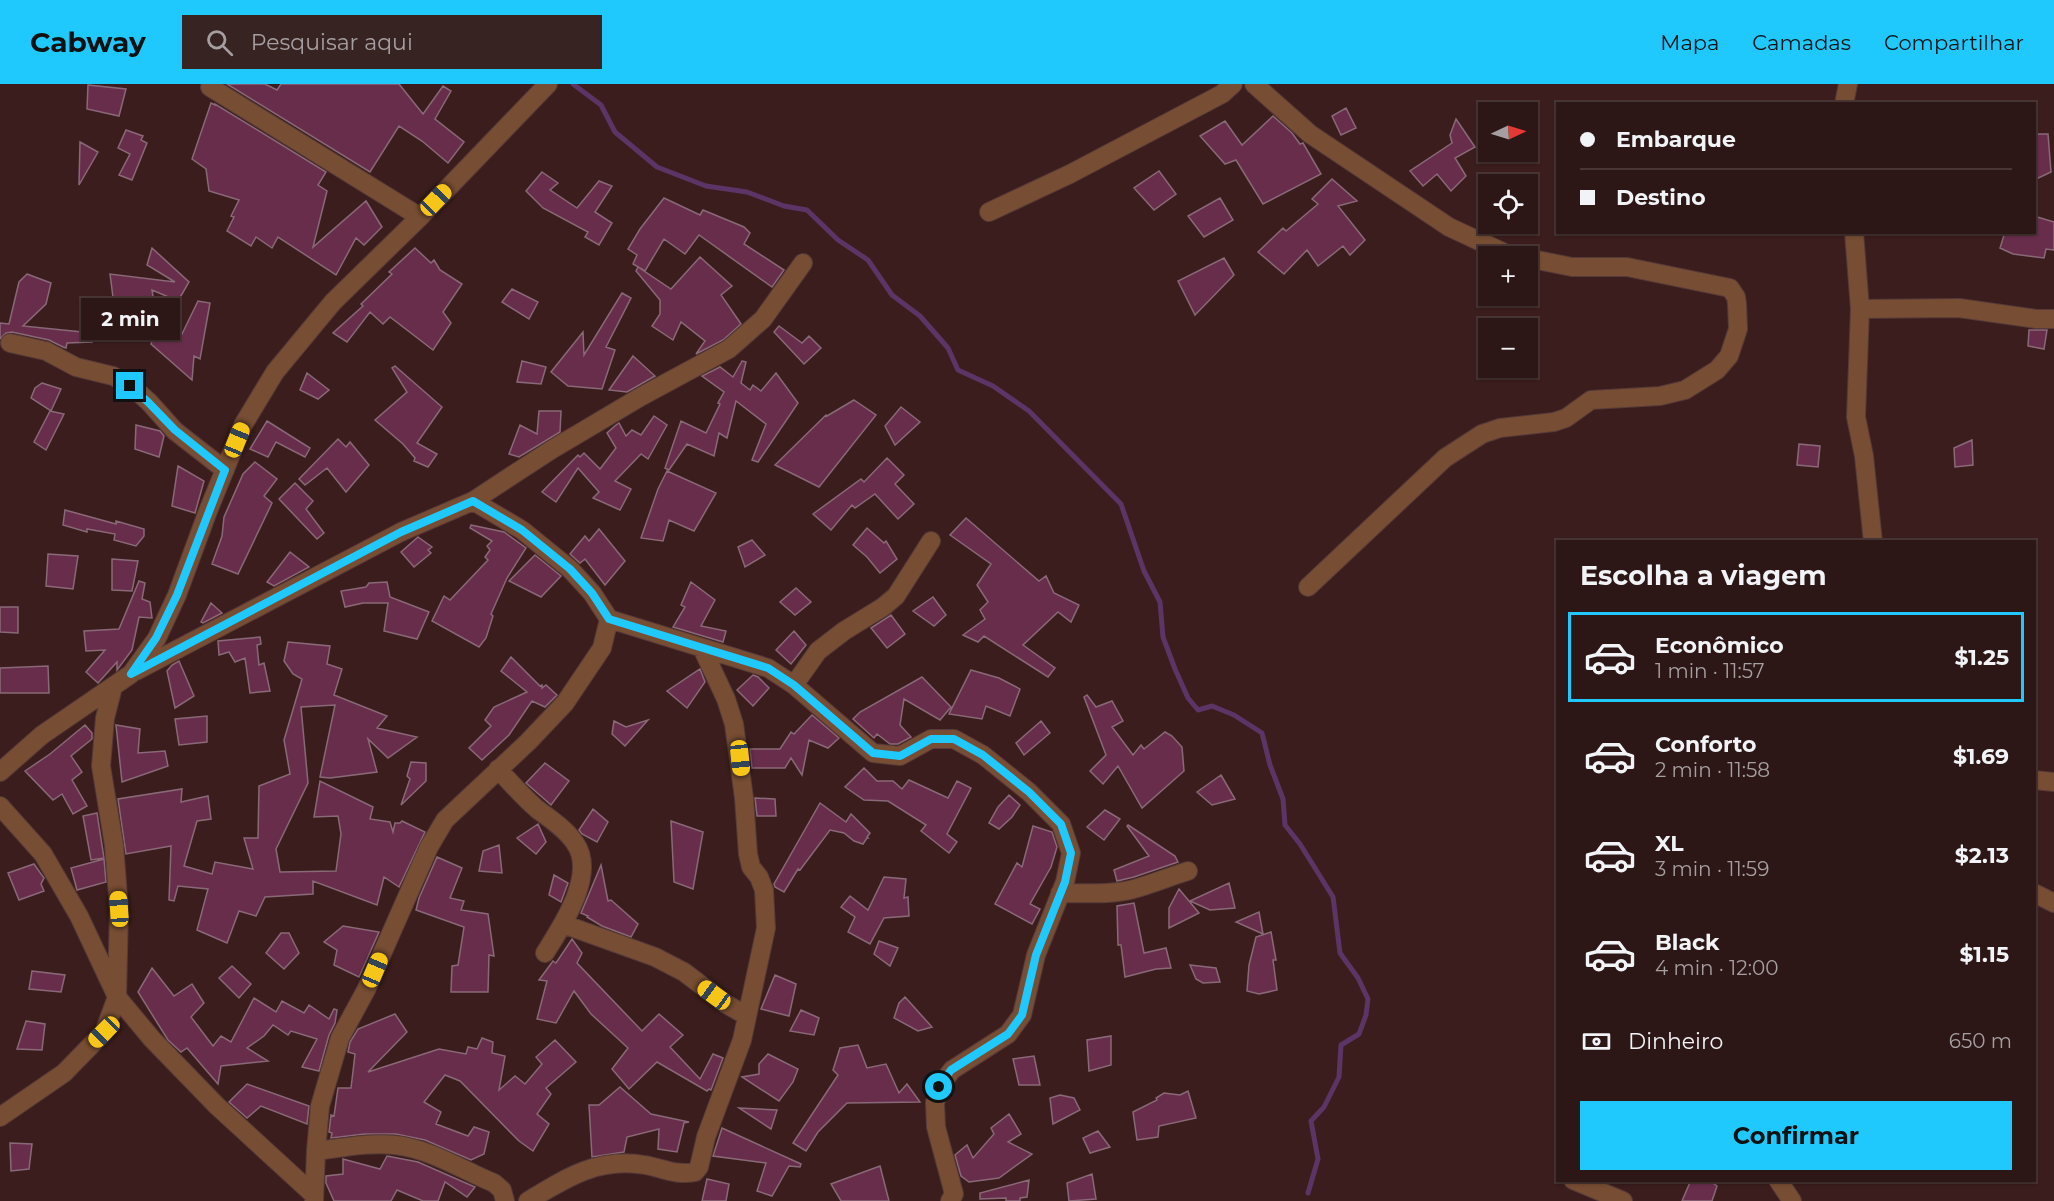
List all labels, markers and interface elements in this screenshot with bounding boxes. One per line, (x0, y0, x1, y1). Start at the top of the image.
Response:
search box (182, 15, 602, 69)
text: Cabway (30, 25, 146, 59)
icon: search (203, 26, 236, 59)
text: Pesquisar aqui (251, 29, 413, 56)
text: Mapa (1660, 30, 1719, 55)
text: Camadas (1752, 30, 1851, 55)
text: Compartilhar (1884, 30, 2024, 55)
north arrow (1478, 102, 1538, 162)
map controls (1478, 102, 1538, 378)
text: Embarque (1616, 126, 1736, 153)
button: locate (1478, 174, 1538, 234)
car (417, 181, 455, 219)
text: Destino (1616, 184, 1706, 211)
button: + (1478, 246, 1538, 306)
callout: 2 min (80, 299, 180, 341)
text: 2 min (101, 307, 160, 331)
button: − (1478, 318, 1538, 378)
route end (116, 372, 143, 399)
car (222, 420, 252, 460)
text: Escolha a viagem (1580, 559, 1827, 592)
icon: car (1583, 630, 1637, 684)
text: Econômico (1655, 632, 1784, 659)
text: $1.25 (1955, 644, 2009, 671)
text: 1 min · 11:57 (1655, 659, 1765, 683)
icon: car (1583, 729, 1637, 783)
text: Conforto (1655, 731, 1756, 758)
car (729, 739, 751, 777)
text: $1.69 (1953, 743, 2009, 770)
text: 2 min · 11:58 (1655, 758, 1770, 782)
icon: car (1583, 828, 1637, 882)
text: XL (1655, 830, 1684, 857)
text: $2.13 (1955, 842, 2009, 869)
text: 3 min · 11:59 (1655, 857, 1769, 881)
car (109, 890, 129, 928)
icon: car (1583, 927, 1637, 981)
text: Black (1655, 929, 1719, 956)
text: $1.15 (1959, 941, 2009, 968)
car (360, 950, 390, 990)
text: 4 min · 12:00 (1655, 956, 1778, 980)
car (694, 977, 734, 1013)
car (85, 1013, 123, 1051)
icon: cash (1580, 1025, 1613, 1058)
text: Dinheiro (1628, 1028, 1723, 1055)
text: 650 m (1949, 1029, 2012, 1053)
route start (925, 1073, 952, 1100)
button: Confirmar (1580, 1101, 2012, 1170)

